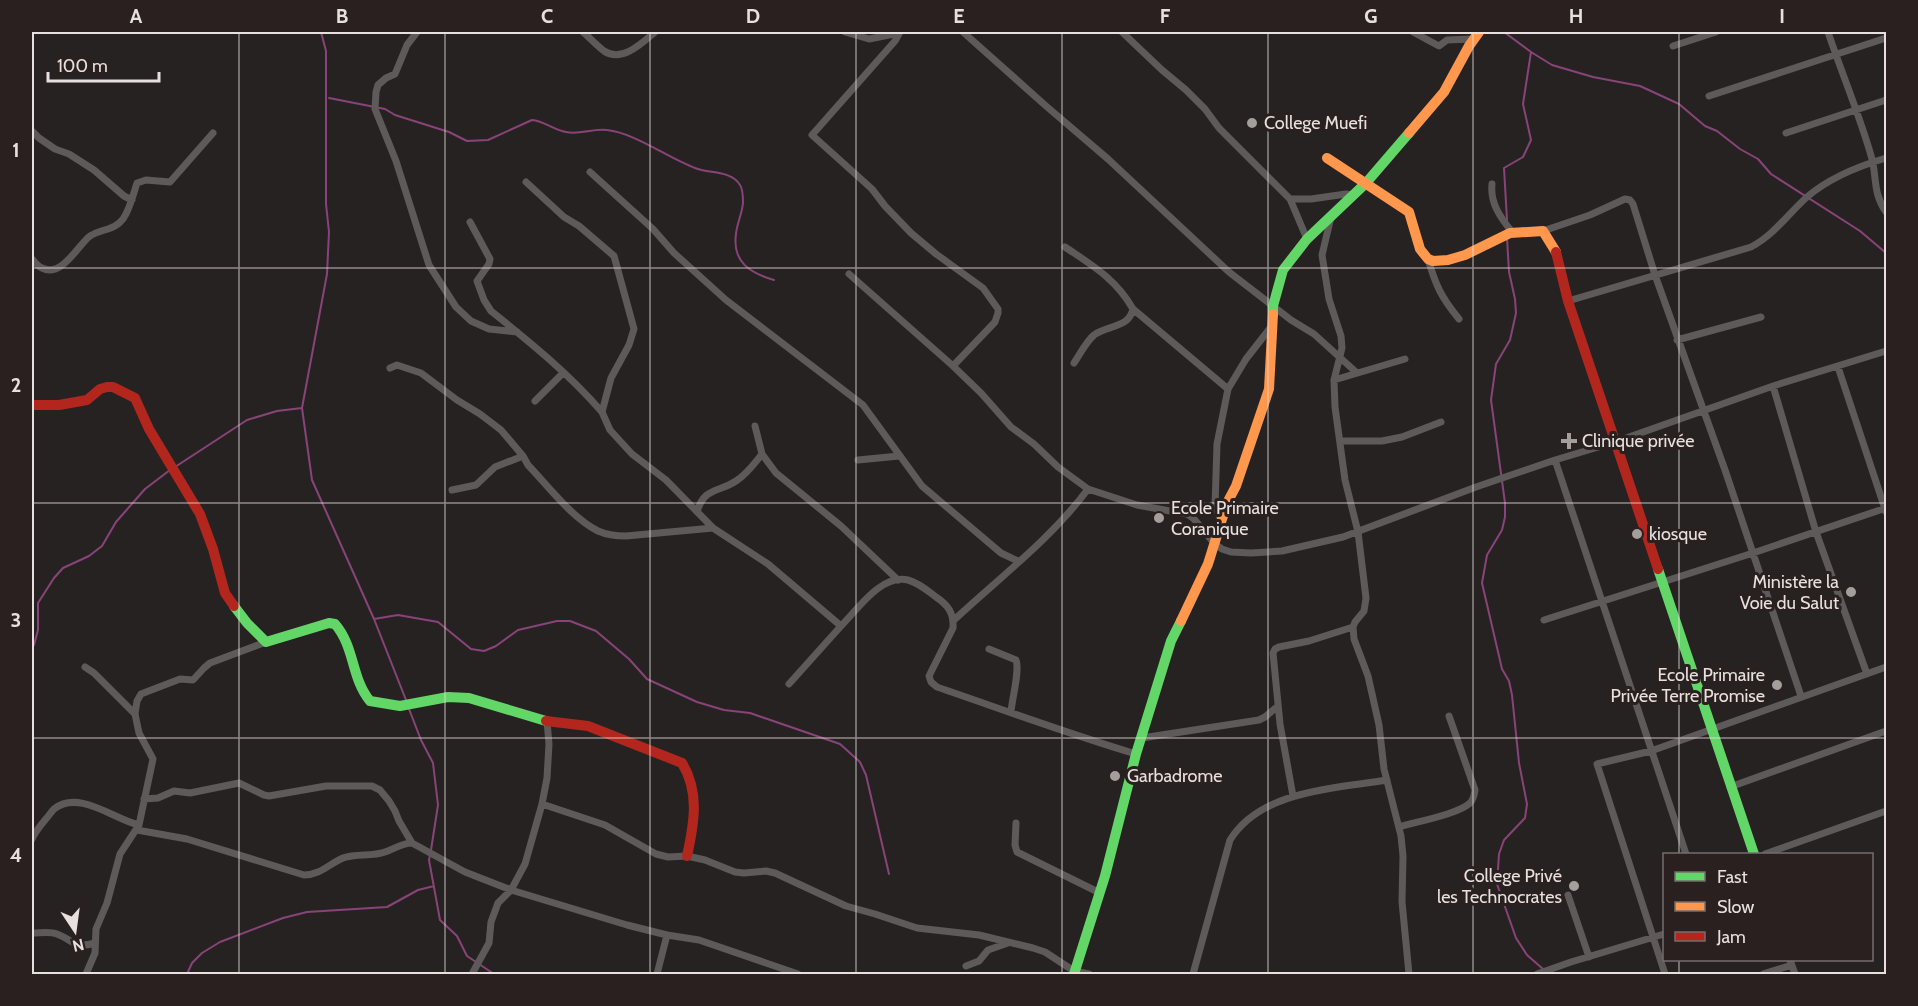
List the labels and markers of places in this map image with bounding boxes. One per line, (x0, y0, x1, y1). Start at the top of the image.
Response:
place label: College Muefi (1264, 112, 1367, 134)
marker: College Muefi (1245, 116, 1259, 130)
place label: Clinique privée (1582, 430, 1694, 452)
marker: Clinique privée (1560, 432, 1578, 450)
place label: Ecole Primaire Coranique (1171, 497, 1279, 540)
marker: Ecole Primaire Coranique (1152, 511, 1166, 525)
place label: kiosque (1649, 523, 1707, 545)
marker: kiosque (1630, 527, 1644, 541)
place label: Ministère la Voie du Salut (1740, 571, 1839, 614)
marker: Ministère la Voie du Salut (1844, 585, 1858, 599)
place label: Ecole Primaire Privée Terre Promise (1611, 664, 1765, 707)
marker: Ecole Primaire Privée Terre Promise (1770, 678, 1784, 692)
place label: Garbadrome (1127, 765, 1222, 787)
marker: Garbadrome (1108, 769, 1122, 783)
place label: College Privé les Technocrates (1437, 865, 1562, 908)
marker: College Privé les Technocrates (1567, 879, 1581, 893)

